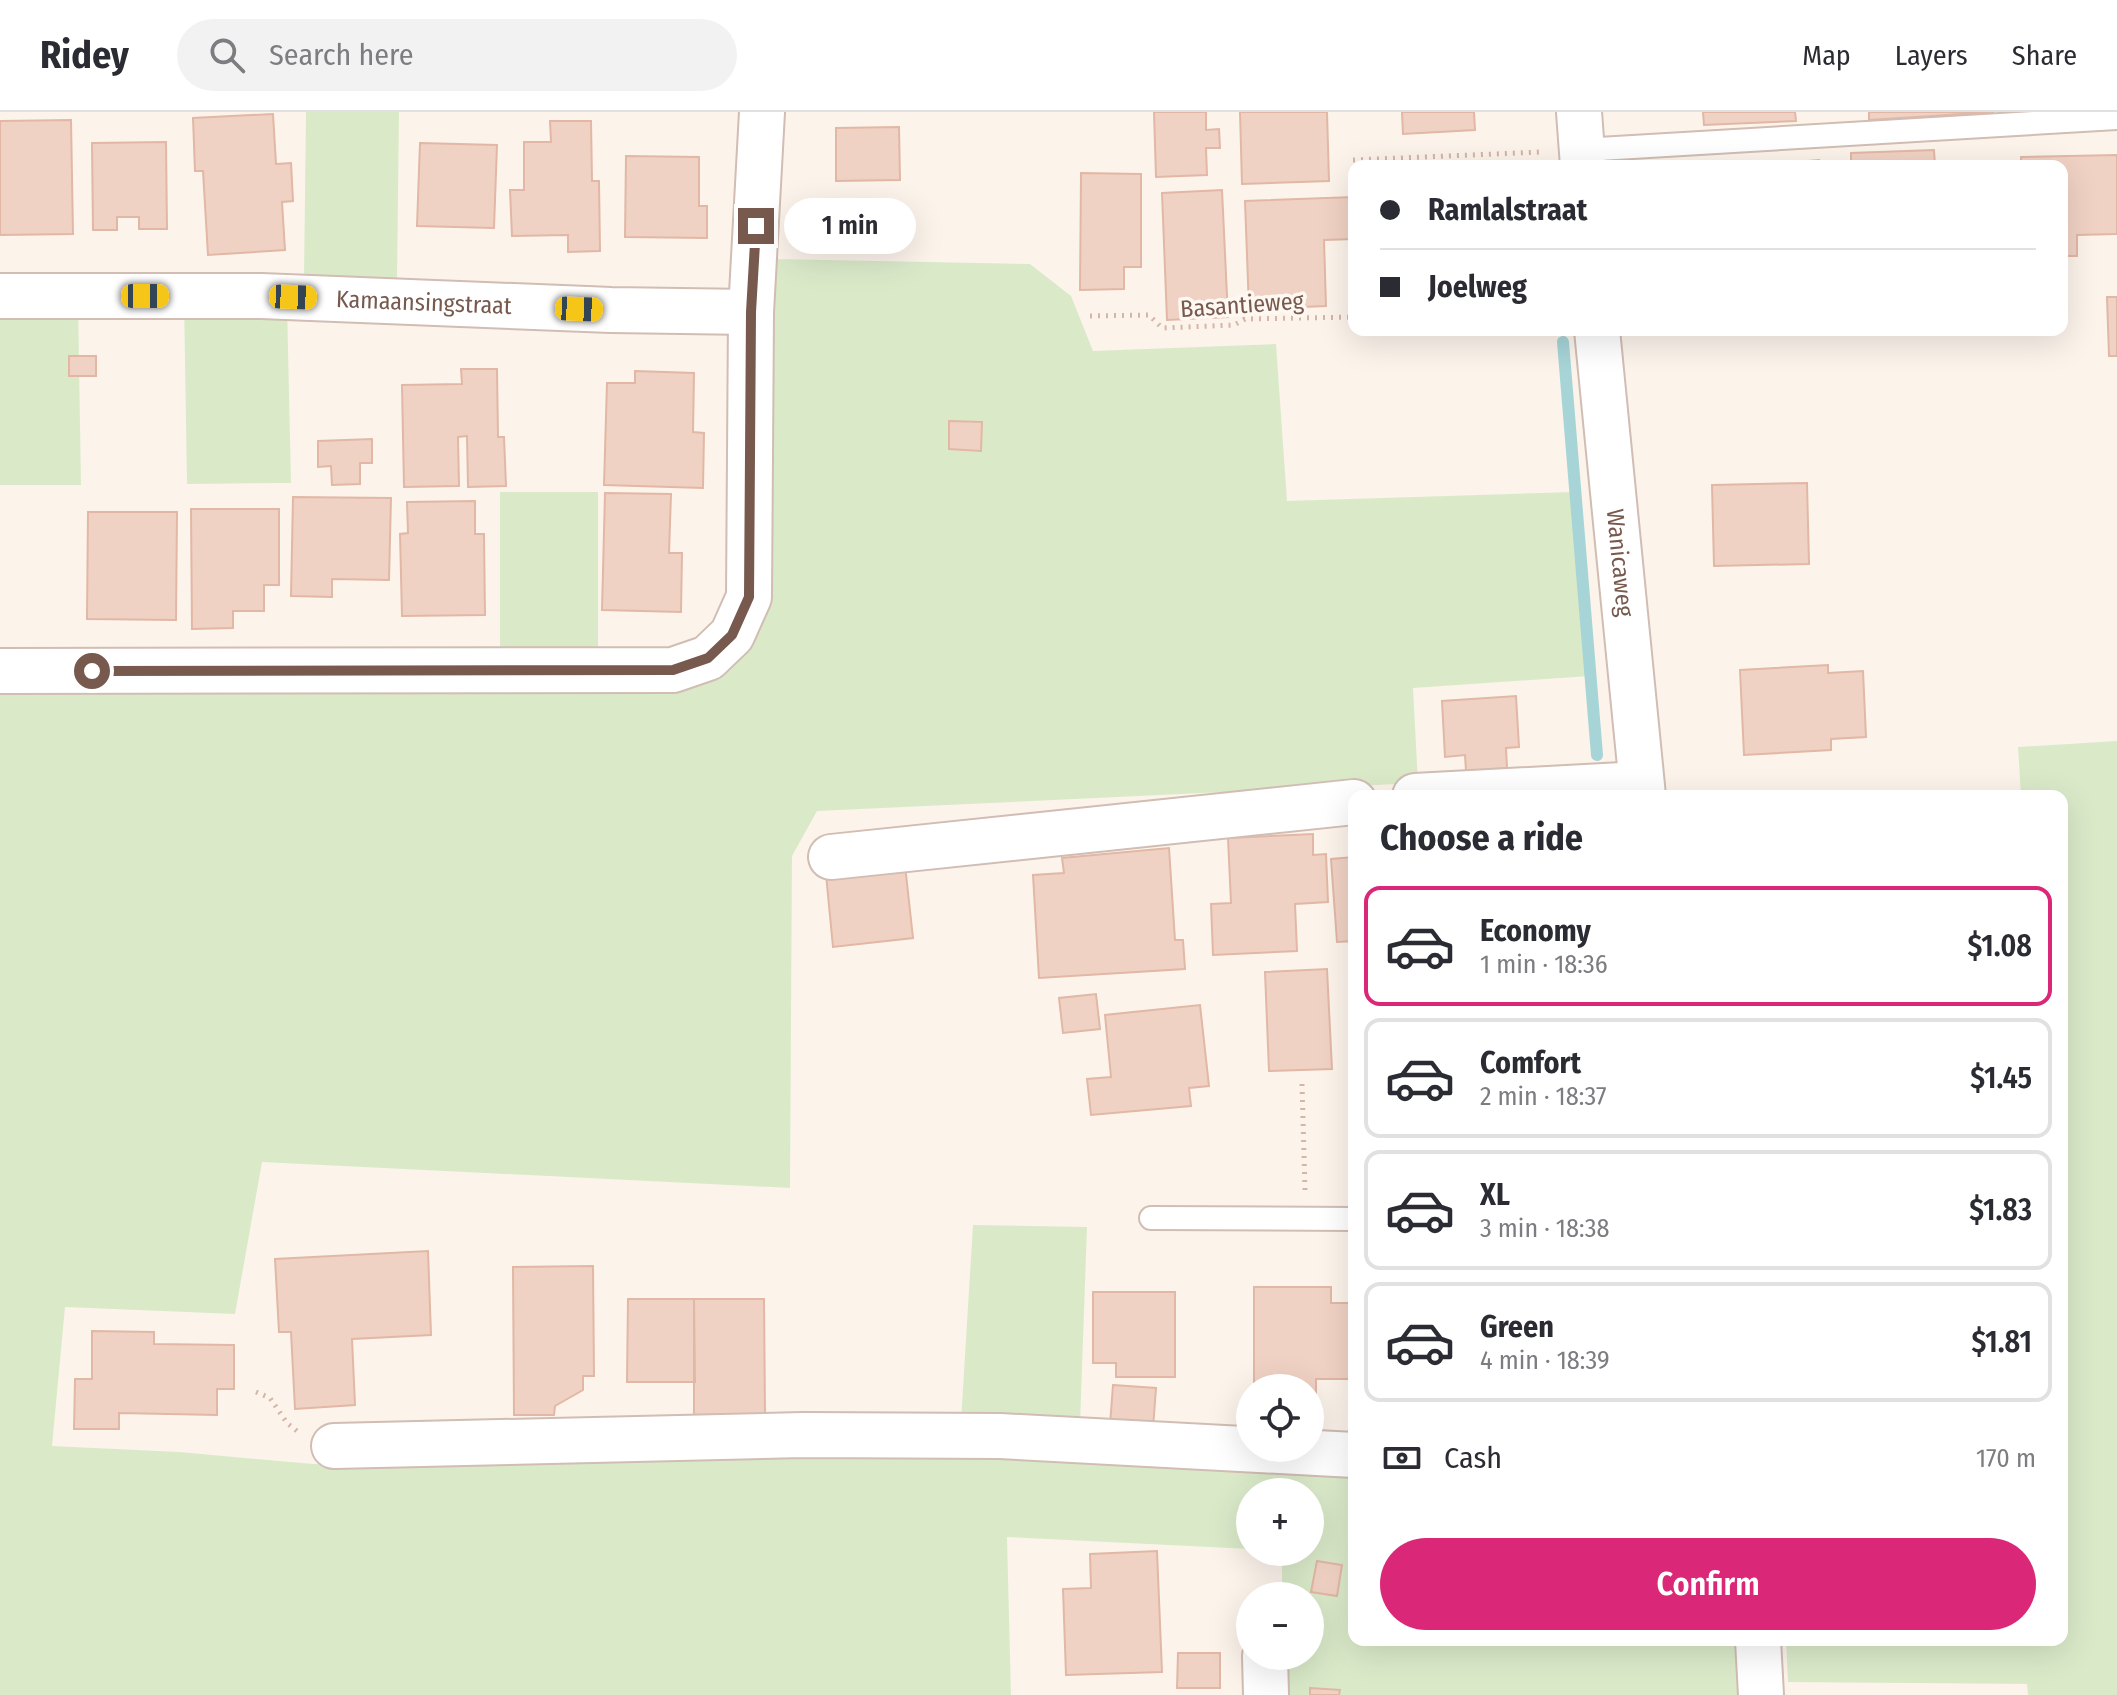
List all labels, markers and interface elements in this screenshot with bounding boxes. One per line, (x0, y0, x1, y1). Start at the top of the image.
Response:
search box (177, 19, 737, 91)
text: Ridey (40, 32, 129, 78)
icon: search (205, 33, 249, 77)
text: Search here (269, 37, 414, 73)
text: Map (1802, 39, 1851, 72)
text: Layers (1895, 39, 1968, 72)
text: Share (2012, 39, 2077, 72)
text: Ramlalstraat (1428, 192, 1587, 228)
callout: 1 min (784, 198, 916, 254)
route end (738, 208, 774, 244)
text: 1 min (822, 210, 878, 241)
text: Joelweg (1428, 269, 1527, 305)
car (121, 284, 169, 308)
car (269, 284, 317, 310)
street label: Kamaansingstraat (335, 285, 512, 320)
street label: Basantieweg (1179, 287, 1305, 323)
car (555, 296, 603, 322)
street label: Wanicaweg (1601, 508, 1639, 619)
route start (74, 653, 110, 689)
text: Choose a ride (1380, 816, 1583, 860)
icon: car (1384, 910, 1456, 982)
text: Economy (1480, 913, 1591, 949)
text: $1.08 (1967, 928, 2032, 964)
text: 1 min · 18:36 (1480, 949, 1608, 980)
icon: car (1384, 1042, 1456, 1114)
text: Comfort (1480, 1045, 1581, 1081)
text: $1.45 (1970, 1060, 2032, 1096)
text: 2 min · 18:37 (1480, 1081, 1607, 1112)
icon: car (1384, 1174, 1456, 1246)
text: XL (1480, 1177, 1510, 1213)
text: $1.83 (1969, 1192, 2032, 1228)
text: 3 min · 18:38 (1480, 1213, 1609, 1244)
icon: car (1384, 1306, 1456, 1378)
text: Green (1480, 1309, 1554, 1345)
text: $1.81 (1971, 1324, 2032, 1360)
text: 4 min · 18:39 (1480, 1345, 1610, 1376)
map controls (1236, 1374, 1324, 1670)
button: locate (1236, 1374, 1324, 1462)
icon: cash (1380, 1436, 1424, 1480)
text: Cash (1444, 1440, 1502, 1476)
text: 170 m (1976, 1443, 2036, 1474)
button: + (1236, 1478, 1324, 1566)
button: Confirm (1380, 1538, 2036, 1630)
button: − (1236, 1582, 1324, 1670)

